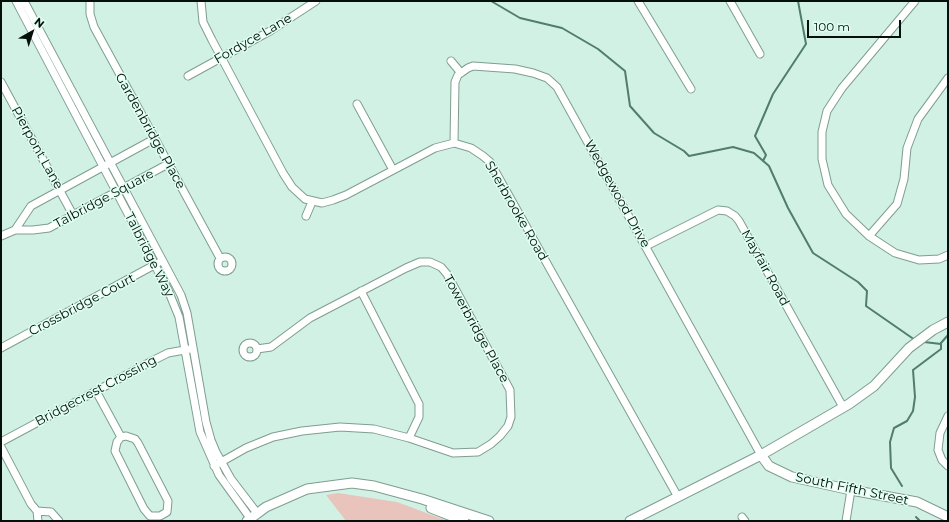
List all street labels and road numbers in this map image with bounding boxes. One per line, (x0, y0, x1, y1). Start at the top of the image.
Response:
street label: Fordyce Lane (211, 10, 295, 68)
street label: Gardenbridge Place (112, 70, 188, 192)
street label: Pierpont Lane (8, 104, 66, 192)
street label: Wedgewood Drive (581, 137, 653, 251)
street label: Sherbrooke Road (481, 158, 551, 264)
street label: Talbridge Square (51, 166, 157, 232)
street label: Talbridge Way (121, 210, 177, 300)
street label: Mayfair Road (738, 227, 792, 309)
street label: Crossbridge Court (26, 270, 138, 340)
street label: Towerbridge Place (440, 272, 512, 386)
street label: Bridgecrest Crossing (33, 352, 159, 430)
street label: South Fifth Street (794, 469, 910, 509)

